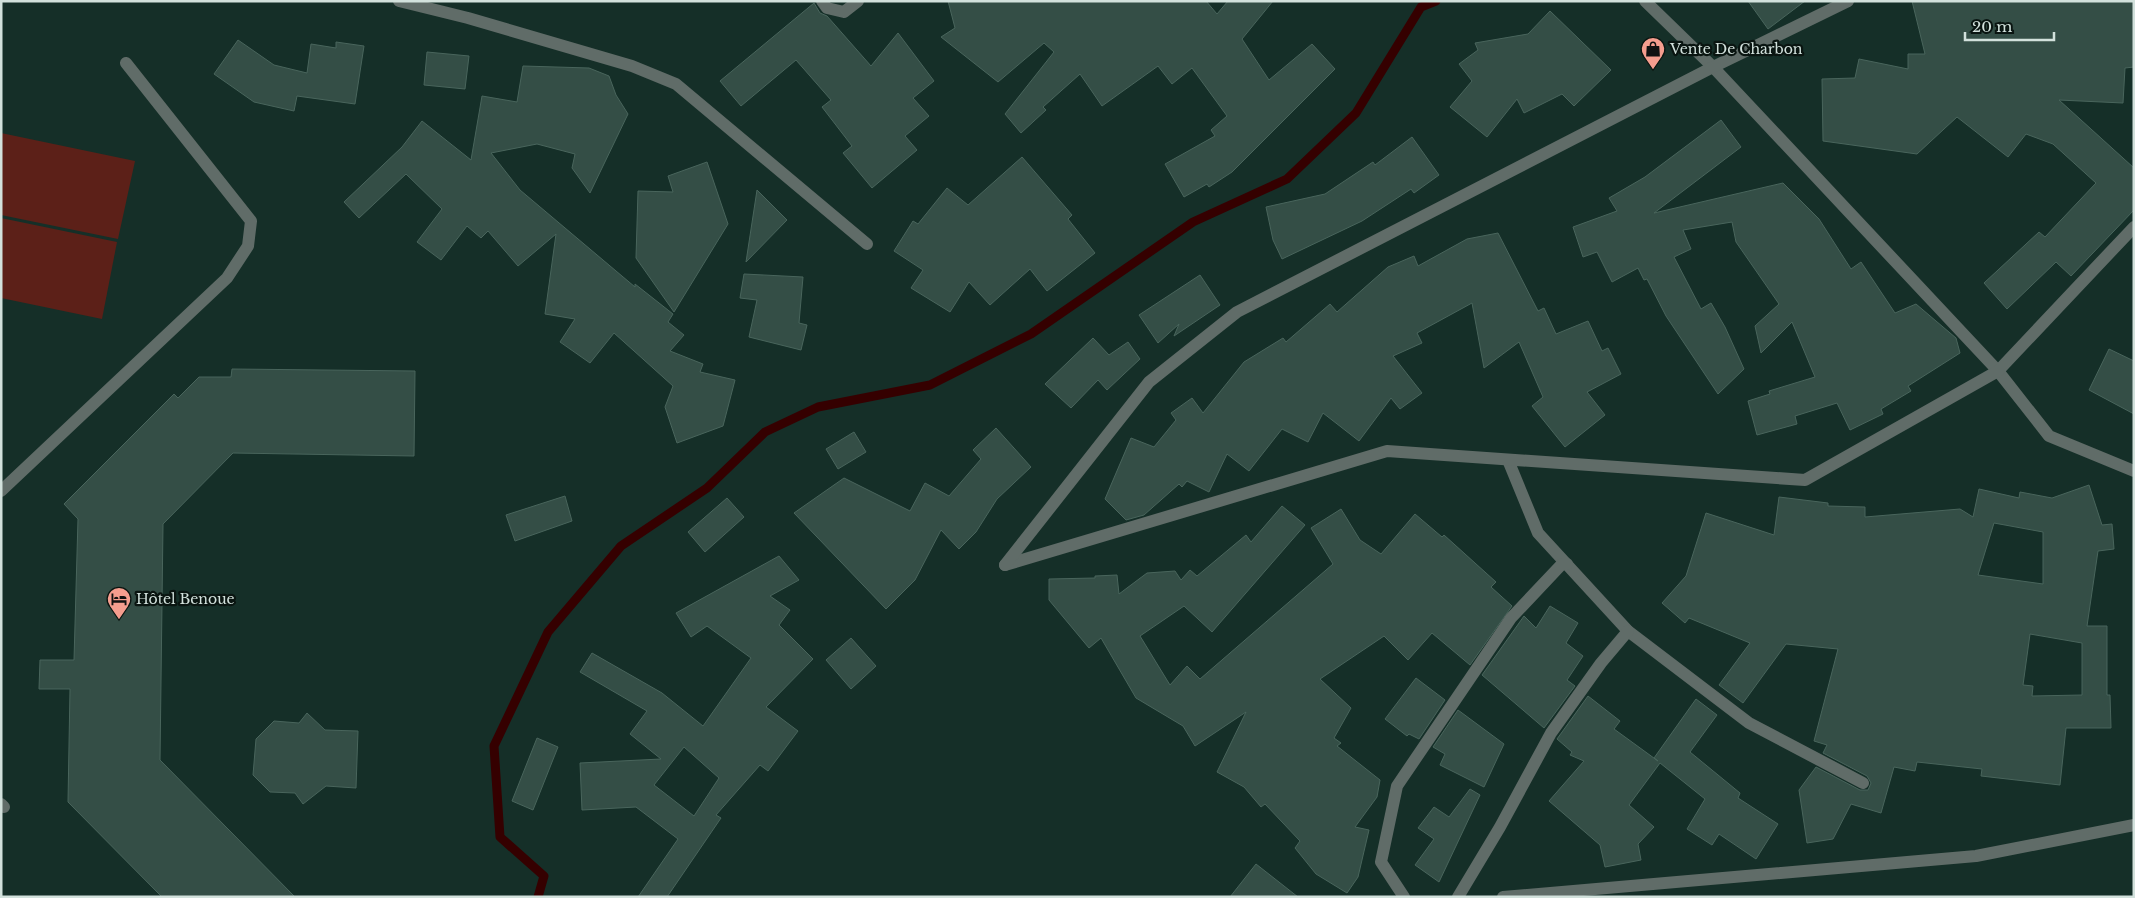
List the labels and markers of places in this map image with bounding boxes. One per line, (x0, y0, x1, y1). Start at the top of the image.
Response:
shop icon: Vente De Charbon (1640, 36, 1666, 70)
place label: Vente De Charbon (1669, 40, 1803, 58)
hotel icon: Hôtel Benoue (106, 586, 132, 620)
place label: Hôtel Benoue (136, 590, 235, 608)

